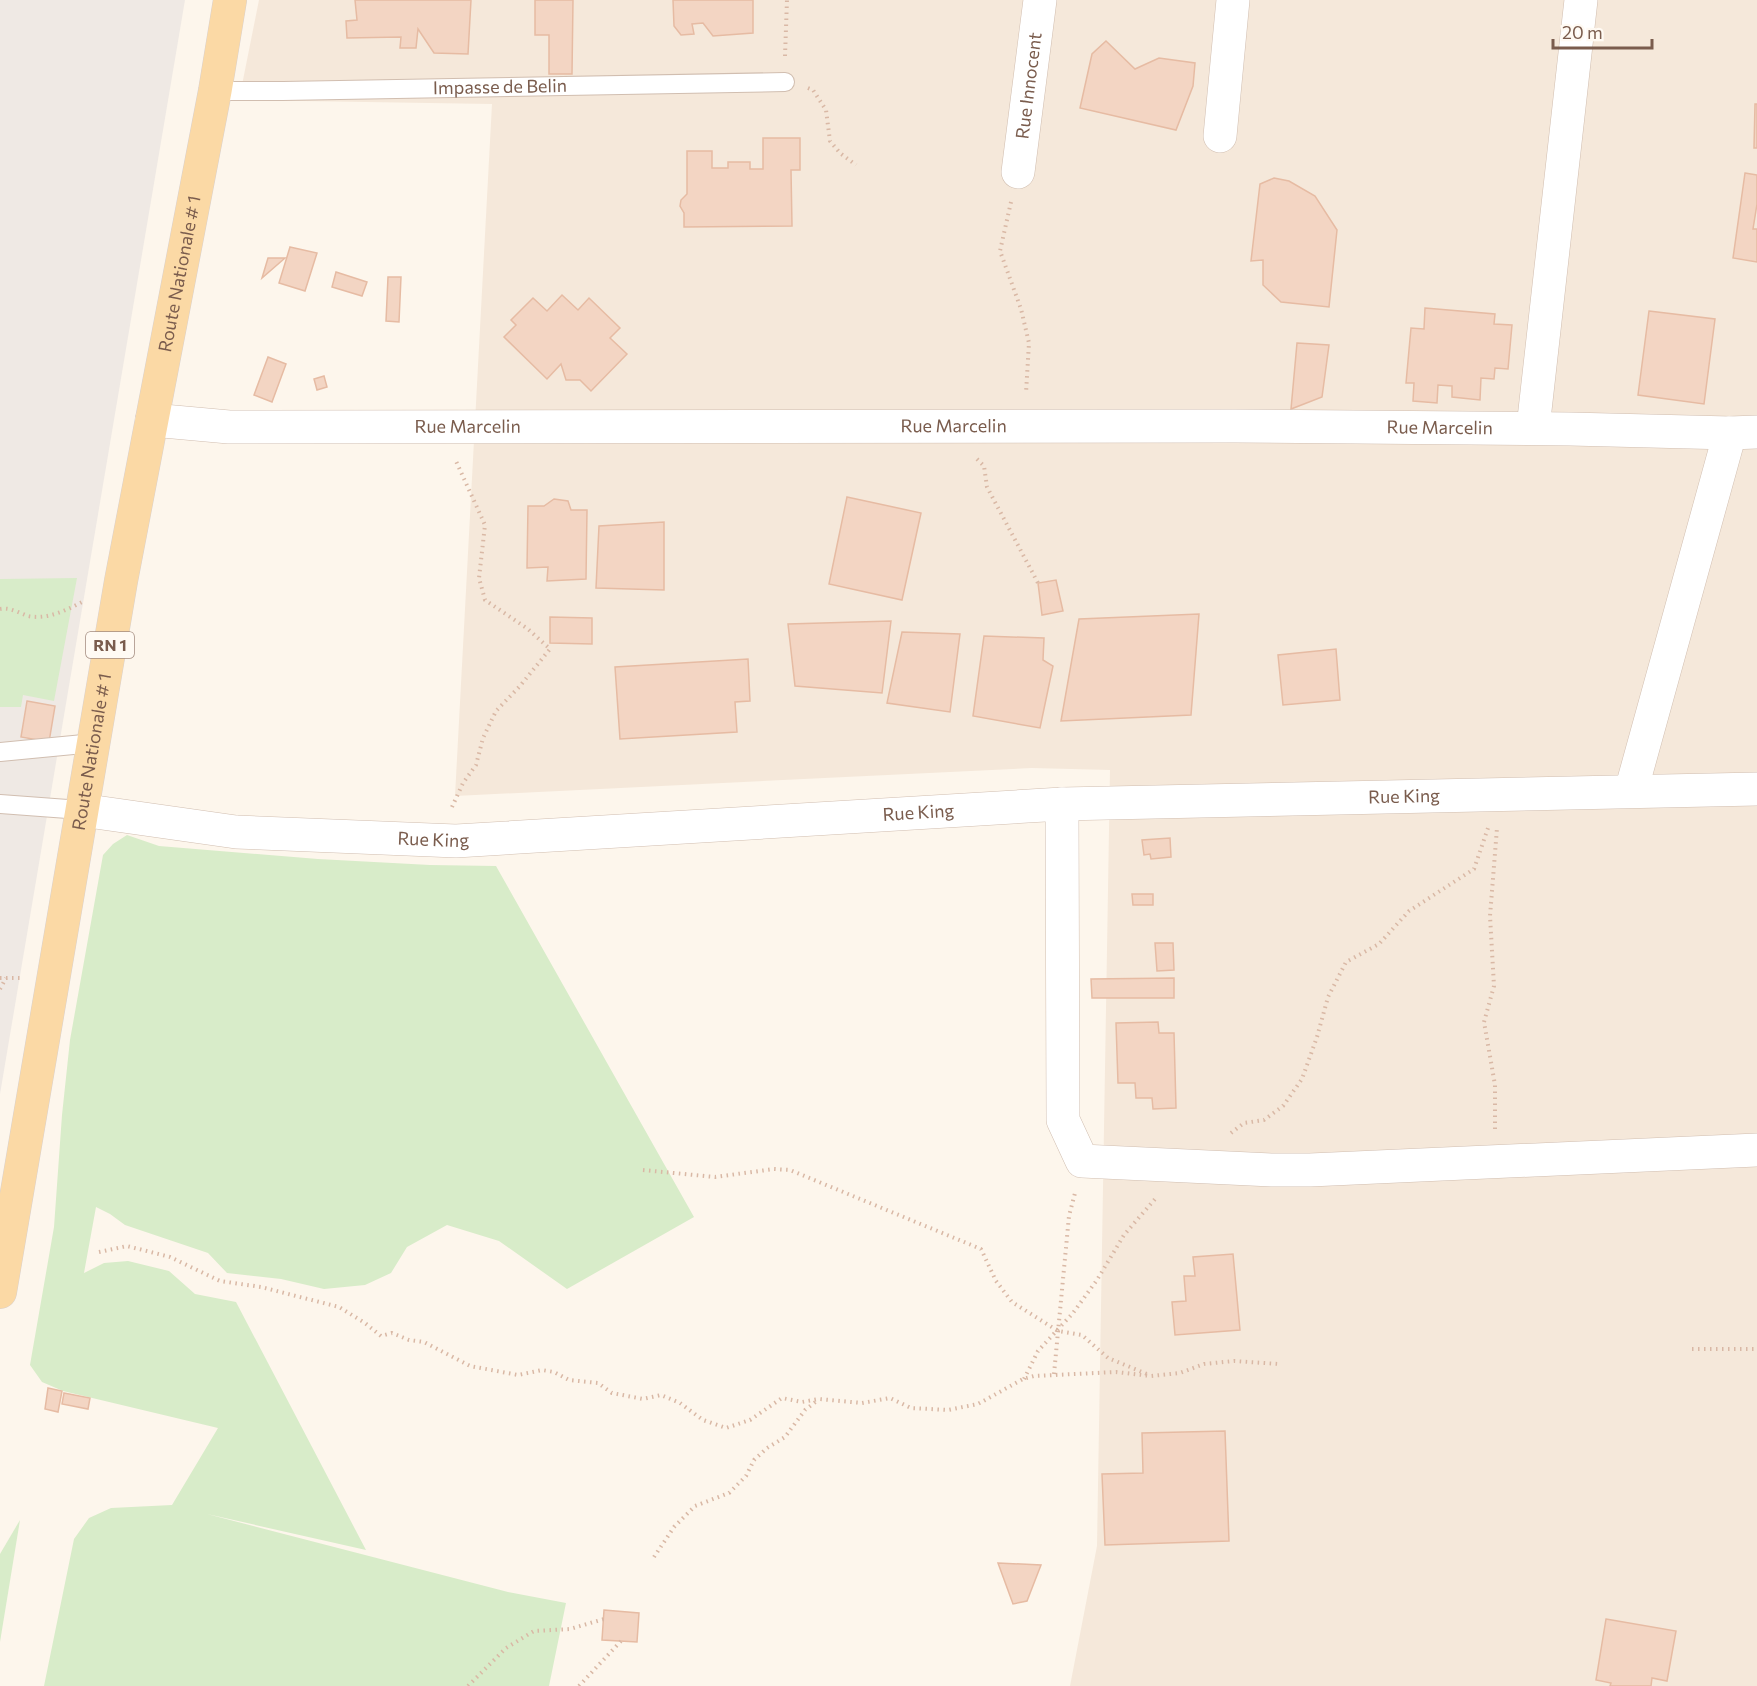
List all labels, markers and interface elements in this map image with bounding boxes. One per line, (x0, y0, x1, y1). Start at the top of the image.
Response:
scale bar (1553, 12, 1652, 50)
text: 20 m (1562, 21, 1603, 43)
street label: Rue Innocent (1010, 31, 1046, 140)
street label: Impasse de Belin (433, 74, 567, 98)
street label: Route Nationale # 1 (153, 193, 205, 354)
street label: Rue Marcelin (901, 414, 1007, 436)
street label: Rue Marcelin (415, 415, 521, 437)
street label: Rue Marcelin (1386, 415, 1493, 438)
road number: RN 1 (86, 632, 134, 658)
street label: Route Nationale # 1 (67, 671, 115, 832)
street label: Rue King (1368, 784, 1440, 807)
street label: Rue King (882, 799, 955, 825)
street label: Rue King (397, 827, 470, 851)

